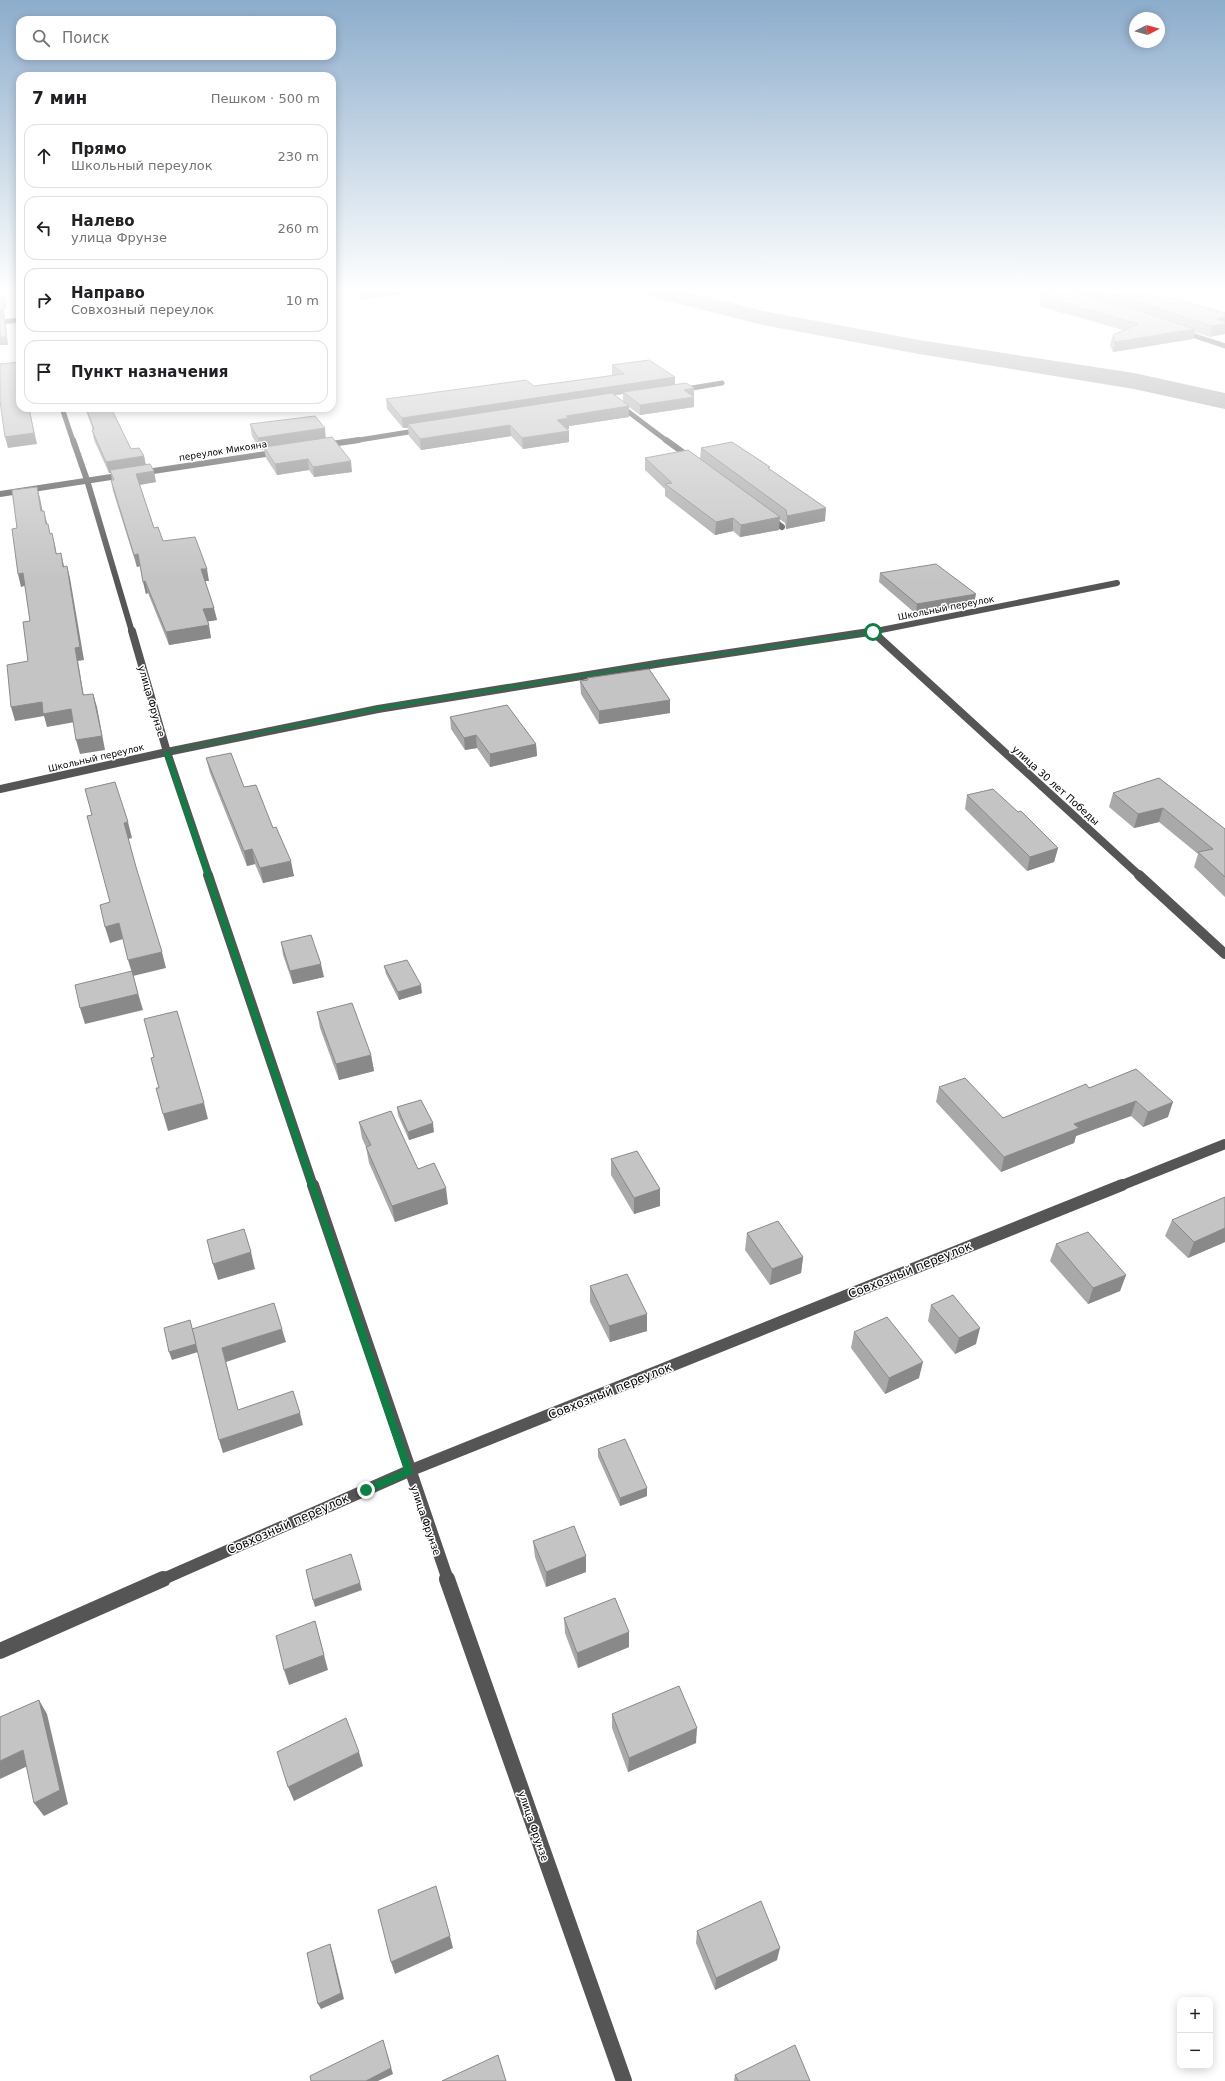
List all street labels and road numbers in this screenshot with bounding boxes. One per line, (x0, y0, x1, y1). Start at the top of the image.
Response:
street label: переулок Микояна (178, 439, 268, 463)
street label: Школьный переулок (897, 594, 996, 622)
street label: улица Фрунзе (136, 664, 167, 738)
street label: Школьный переулок (47, 742, 145, 774)
street label: улица 30 лет Победы (1010, 743, 1101, 827)
street label: Совхозный переулок (846, 1239, 974, 1301)
street label: Совхозный переулок (546, 1360, 674, 1422)
street label: улица Фрунзе (408, 1483, 443, 1557)
street label: Совхозный переулок (225, 1491, 351, 1557)
street label: улица Фрунзе (516, 1789, 551, 1863)

